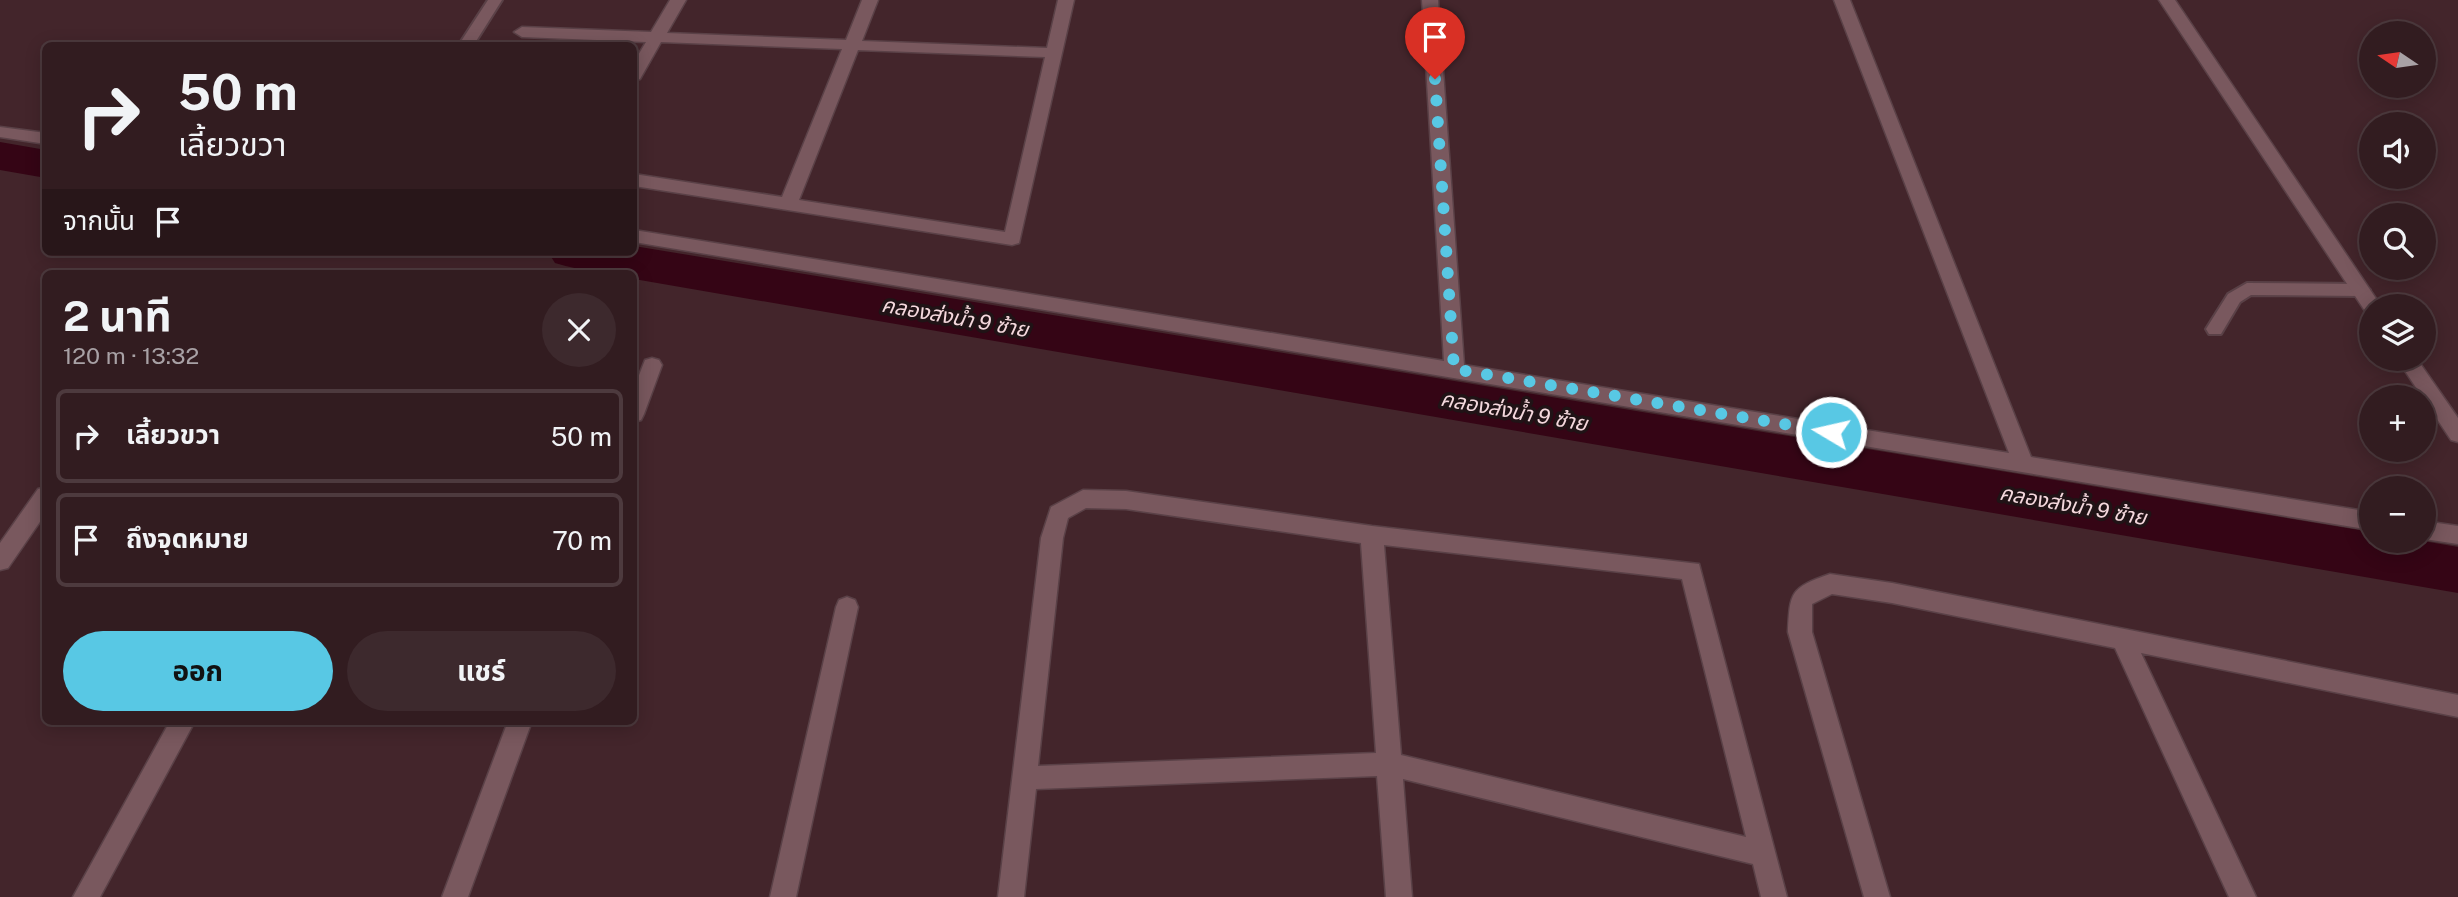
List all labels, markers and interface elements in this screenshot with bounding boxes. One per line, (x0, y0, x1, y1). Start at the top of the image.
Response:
pin (1405, 7, 1465, 79)
icon: arrive (1416, 18, 1454, 56)
north arrow (2359, 21, 2436, 98)
map controls (2359, 21, 2436, 553)
text: 50 m (178, 63, 298, 121)
icon: right (63, 70, 154, 161)
button: sound (2359, 112, 2436, 189)
text: เลี้ยวขวา (178, 126, 286, 163)
icon: arrive (149, 203, 187, 241)
button: search (2359, 203, 2436, 280)
text: จากนั้น (63, 205, 135, 236)
water label: คลองส่งน้ำ 9 ซ้าย (880, 290, 1032, 342)
text: 2 นาที (63, 291, 172, 340)
button: close (542, 293, 616, 367)
button: layers (2359, 294, 2436, 371)
text: 120 m · 13:32 (63, 342, 199, 369)
water label: คลองส่งน้ำ 9 ซ้าย (1439, 384, 1591, 436)
button: + (2359, 385, 2436, 462)
position arrow (1794, 395, 1868, 469)
icon: right (67, 417, 105, 455)
text: เลี้ยวขวา (126, 419, 220, 450)
text: 50 m (551, 421, 612, 452)
button: − (2359, 476, 2436, 553)
water label: คลองส่งน้ำ 9 ซ้าย (1998, 478, 2150, 530)
icon: arrive (67, 521, 105, 559)
text: ถึงจุดหมาย (126, 523, 249, 554)
text: 70 m (552, 525, 612, 556)
button: ออก (63, 631, 333, 711)
button: แชร์ (347, 631, 616, 711)

